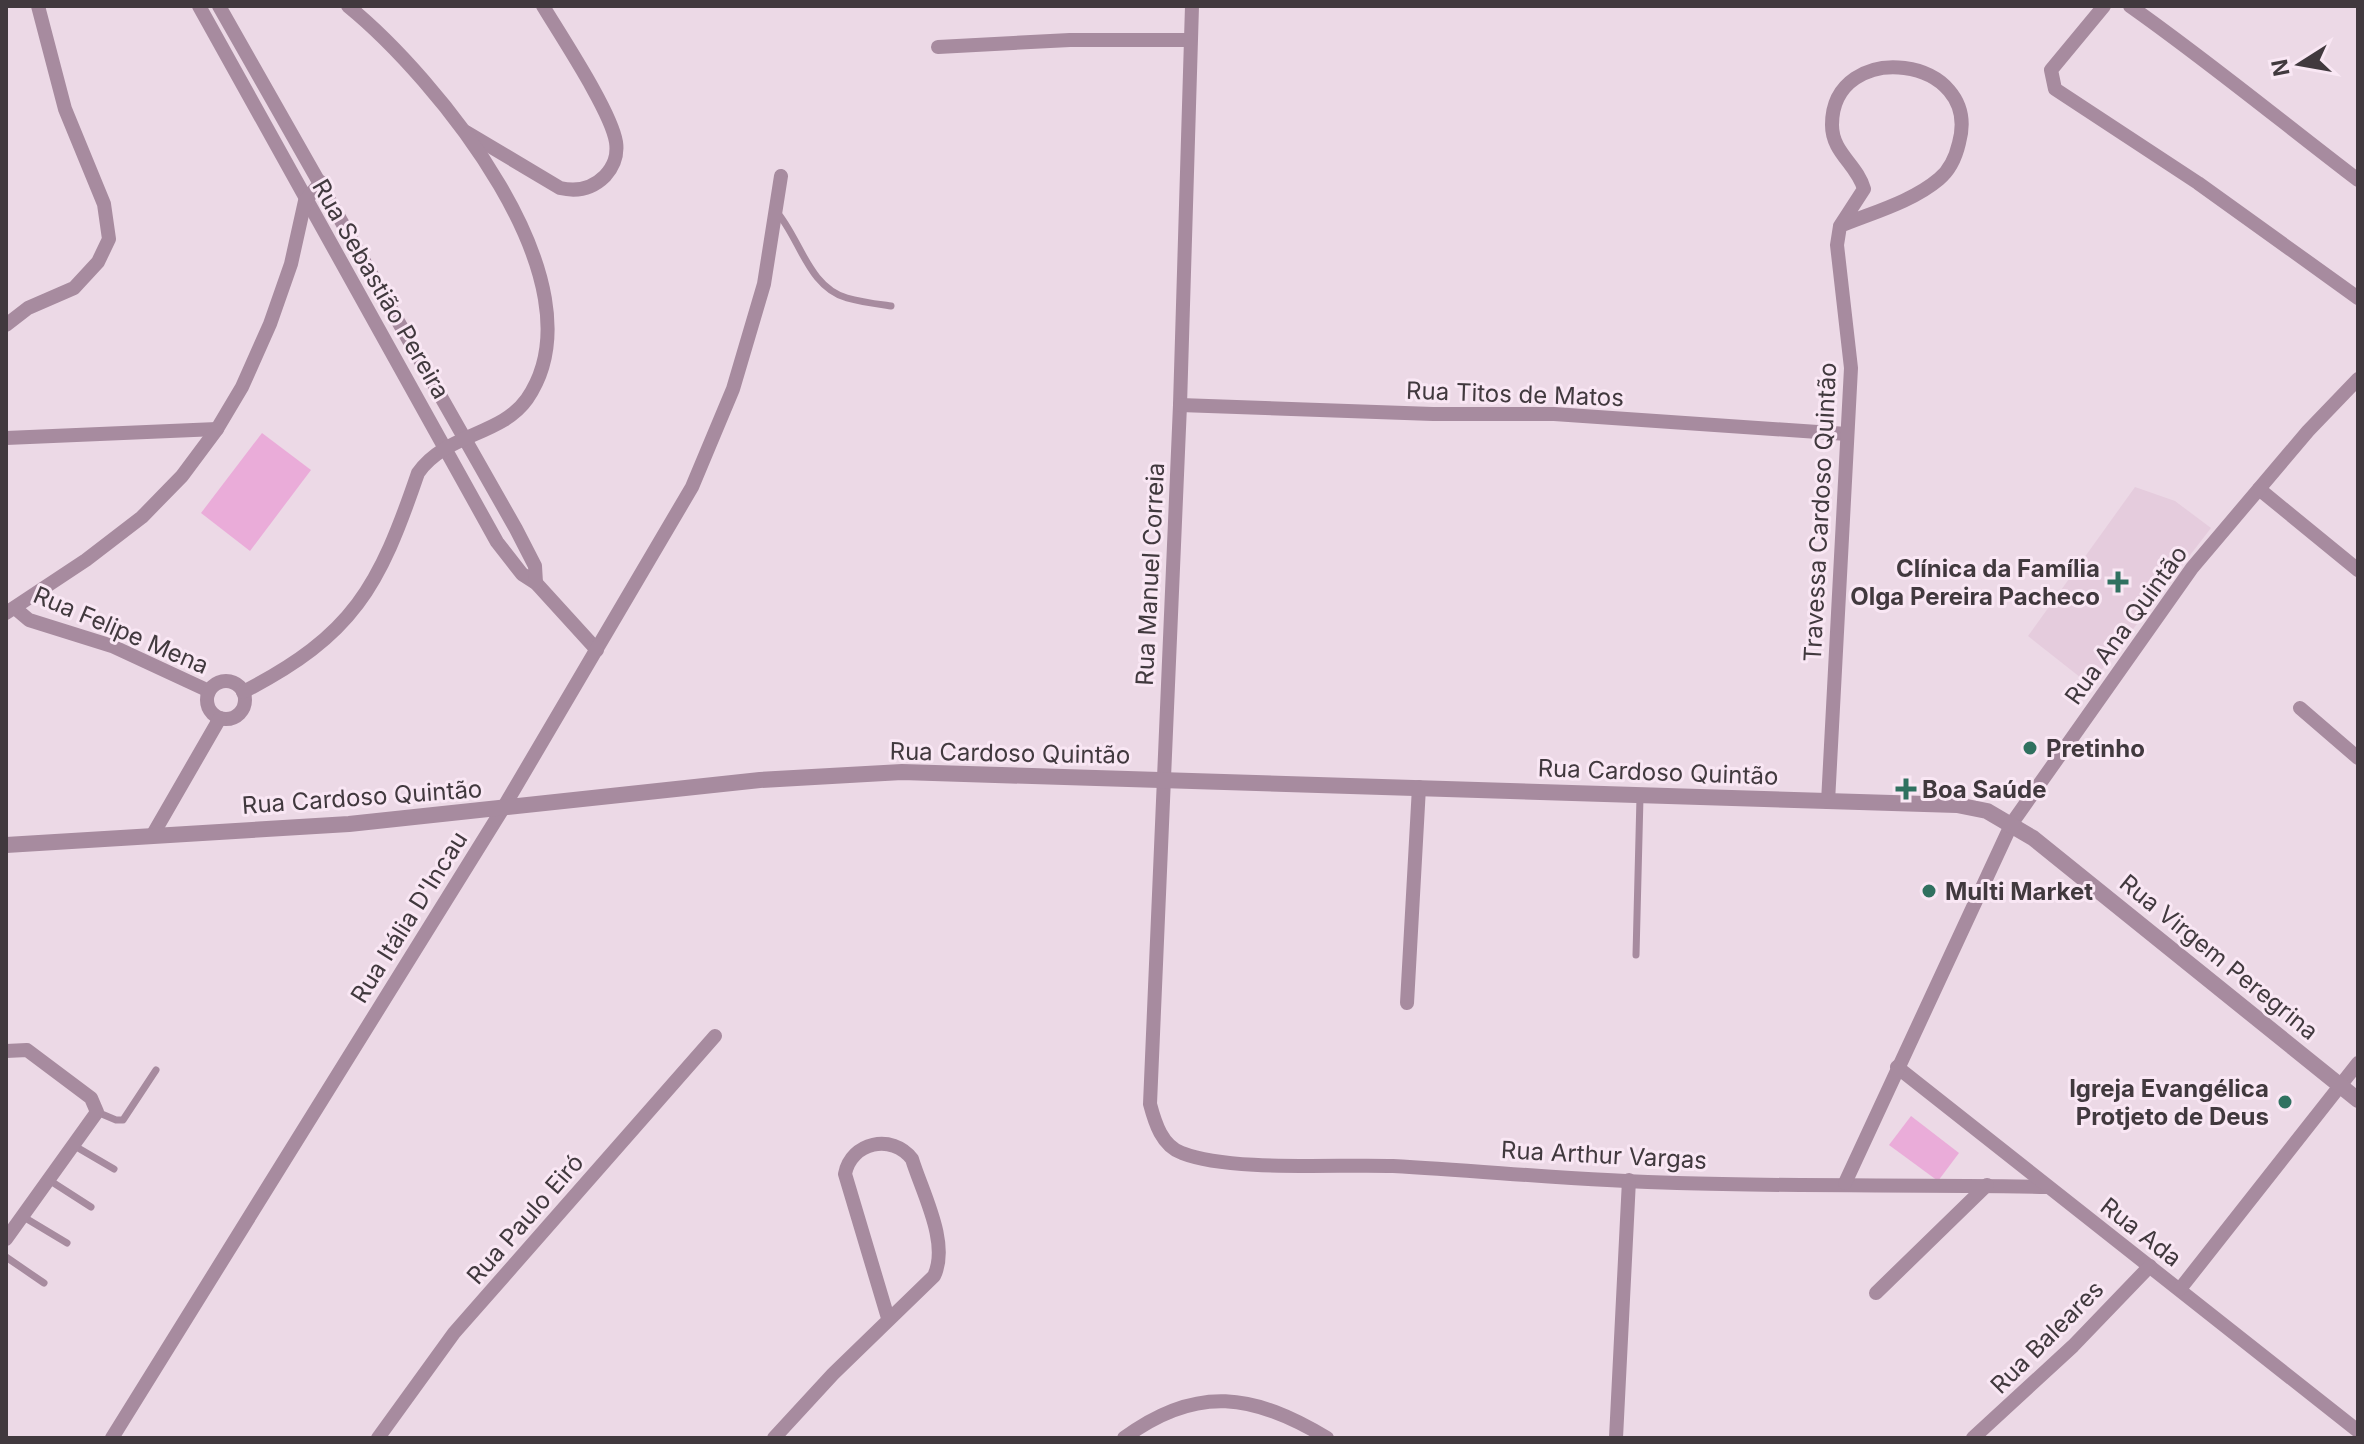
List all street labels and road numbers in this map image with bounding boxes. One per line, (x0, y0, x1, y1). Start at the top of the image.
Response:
street label: Rua Sebastião Pereira (306, 174, 456, 404)
street label: Travessa Cardoso Quintão (1798, 362, 1842, 662)
street label: Rua Titos de Matos (1406, 376, 1624, 412)
street label: Rua Manuel Correia (1130, 462, 1170, 686)
street label: Rua Ana Quintão (2059, 540, 2193, 710)
street label: Rua Felipe Mena (29, 580, 213, 680)
street label: Rua Cardoso Quintão (889, 736, 1131, 770)
street label: Rua Cardoso Quintão (1537, 753, 1779, 791)
street label: Rua Cardoso Quintão (241, 774, 483, 820)
street label: Rua Itália D'Incau (345, 826, 473, 1008)
street label: Rua Virgem Peregrina (2114, 868, 2324, 1046)
street label: Rua Arthur Vargas (1500, 1135, 1708, 1175)
street label: Rua Paulo Eiró (461, 1148, 589, 1290)
street label: Rua Ada (2095, 1191, 2187, 1273)
street label: Rua Baleares (1984, 1274, 2110, 1400)

